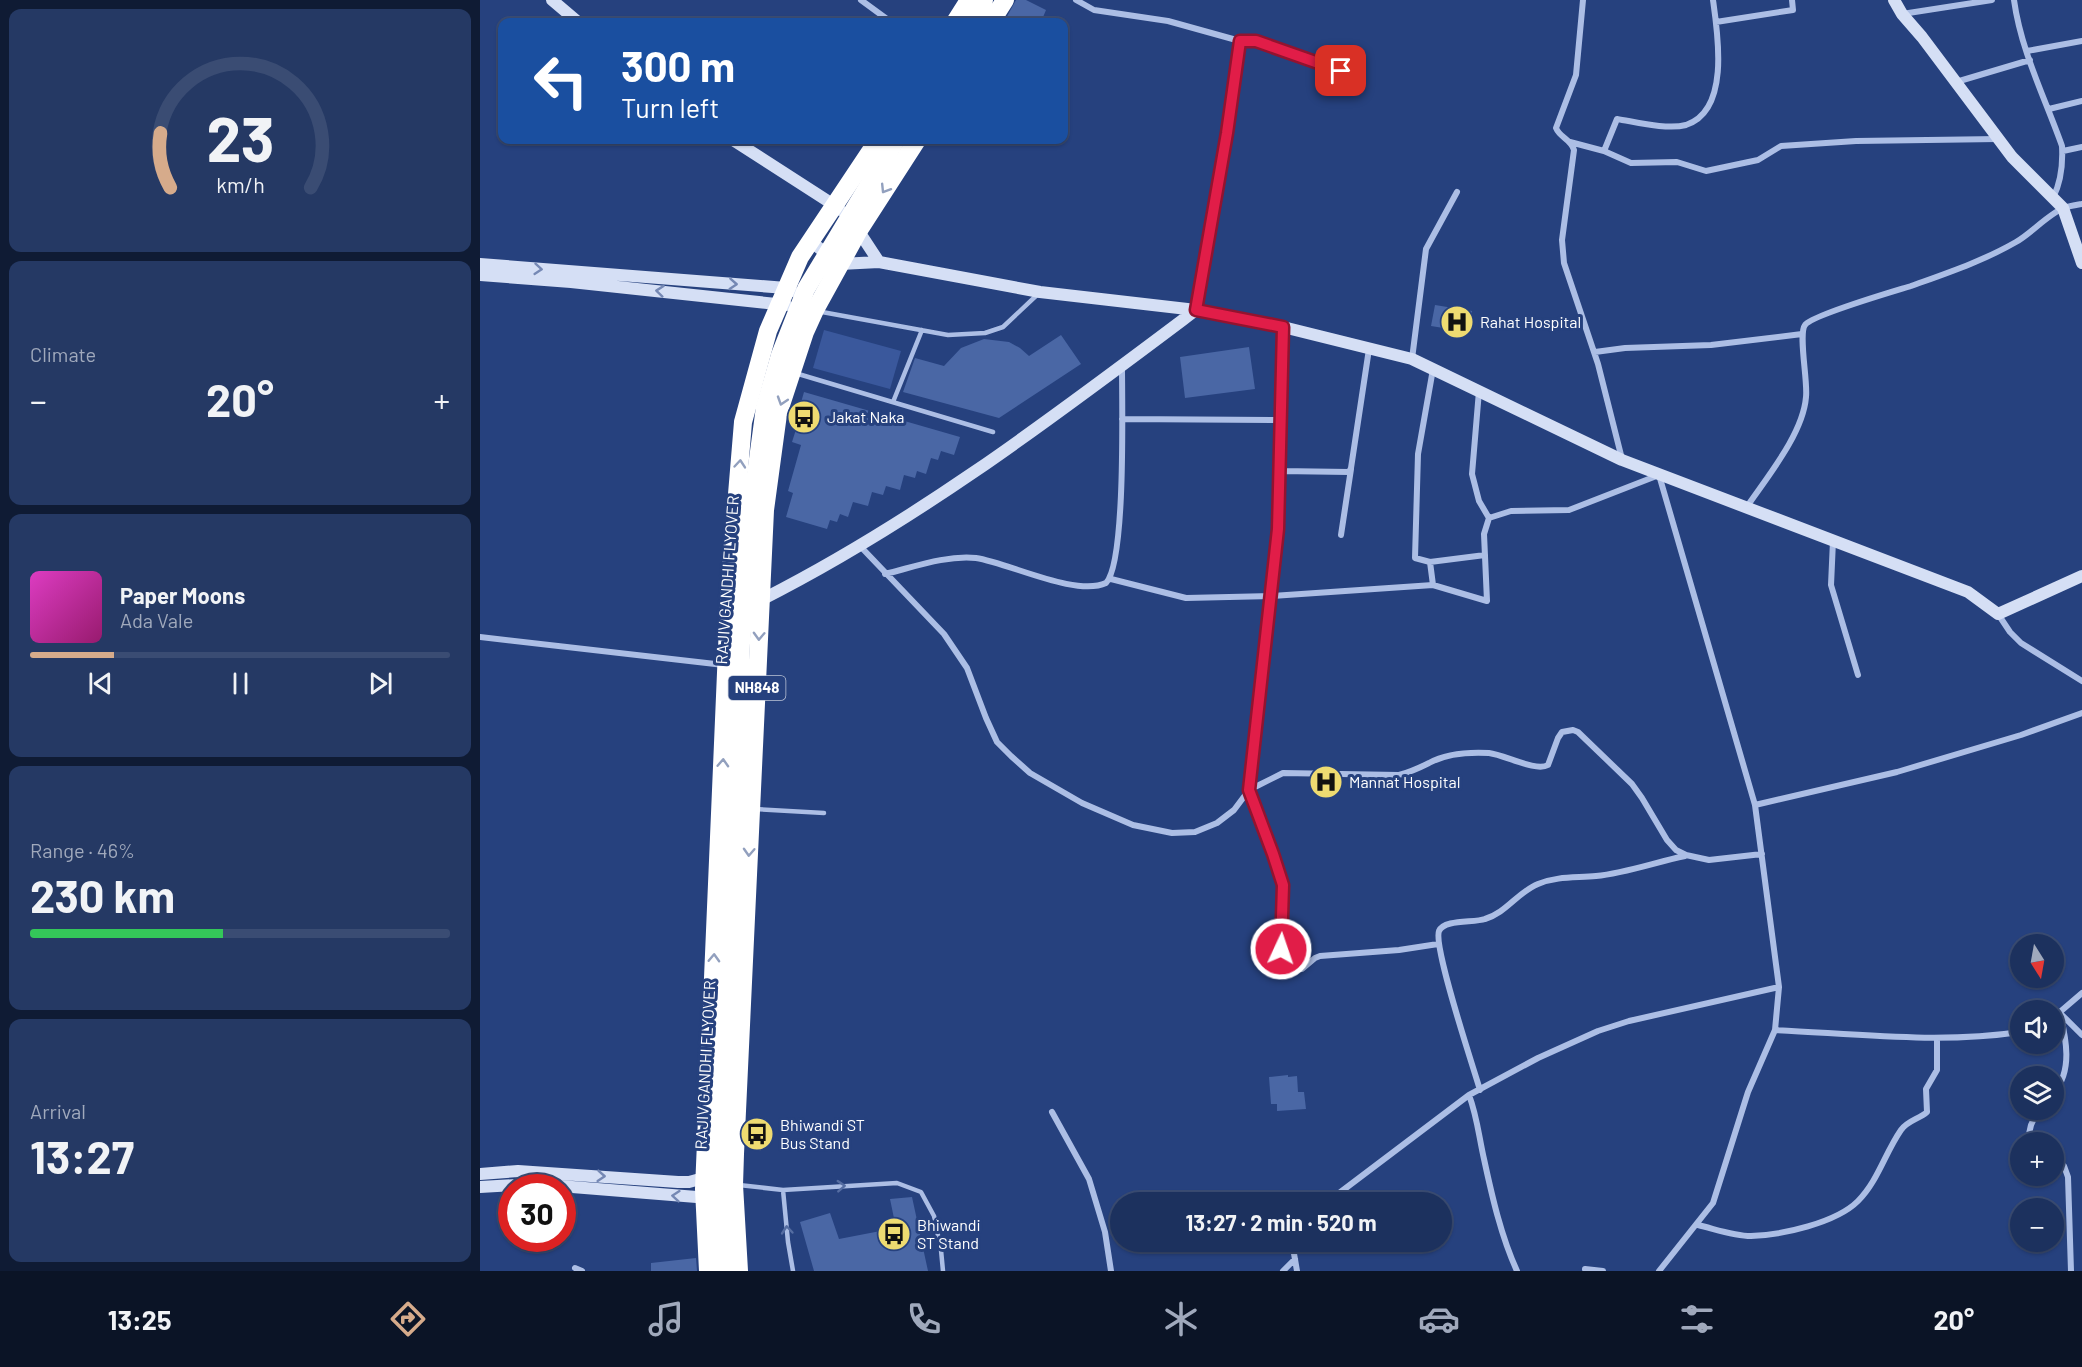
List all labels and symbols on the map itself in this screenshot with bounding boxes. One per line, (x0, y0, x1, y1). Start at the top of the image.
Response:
pin (1315, 45, 1366, 96)
one-way arrow (881, 183, 893, 193)
one-way arrow (534, 262, 543, 275)
one-way arrow (728, 277, 737, 290)
one-way arrow (656, 285, 665, 298)
hospital icon: Rahat Hospital (1439, 304, 1475, 340)
place label: Rahat Hospital (1480, 312, 1581, 331)
one-way arrow (777, 395, 790, 406)
bus stop icon: Jakat Naka (786, 399, 822, 435)
place label: Jakat Naka (827, 407, 904, 426)
one-way arrow (733, 459, 746, 468)
street label: RAJIV GANDHI FLYOVER (711, 495, 742, 665)
one-way arrow (753, 632, 765, 641)
road number: NH848 (728, 676, 786, 700)
one-way arrow (716, 759, 729, 768)
hospital icon: Mannat Hospital (1308, 764, 1344, 800)
place label: Mannat Hospital (1349, 772, 1460, 791)
one-way arrow (743, 848, 756, 857)
position arrow (1249, 917, 1313, 981)
north arrow (2010, 934, 2064, 988)
one-way arrow (707, 954, 720, 963)
street label: RAJIV GANDHI FLYOVER (691, 980, 718, 1150)
place label: Bhiwandi ST Bus Stand (780, 1115, 865, 1152)
bus stop icon: Bhiwandi ST Bus Stand (739, 1116, 775, 1152)
one-way arrow (597, 1170, 606, 1183)
speed limit sign: 30 (498, 1174, 576, 1252)
one-way arrow (837, 1180, 846, 1193)
one-way arrow (672, 1189, 681, 1202)
place label: Bhiwandi ST Stand (917, 1215, 981, 1252)
bus stop icon: Bhiwandi ST Stand (876, 1216, 912, 1252)
one-way arrow (781, 1226, 794, 1235)

